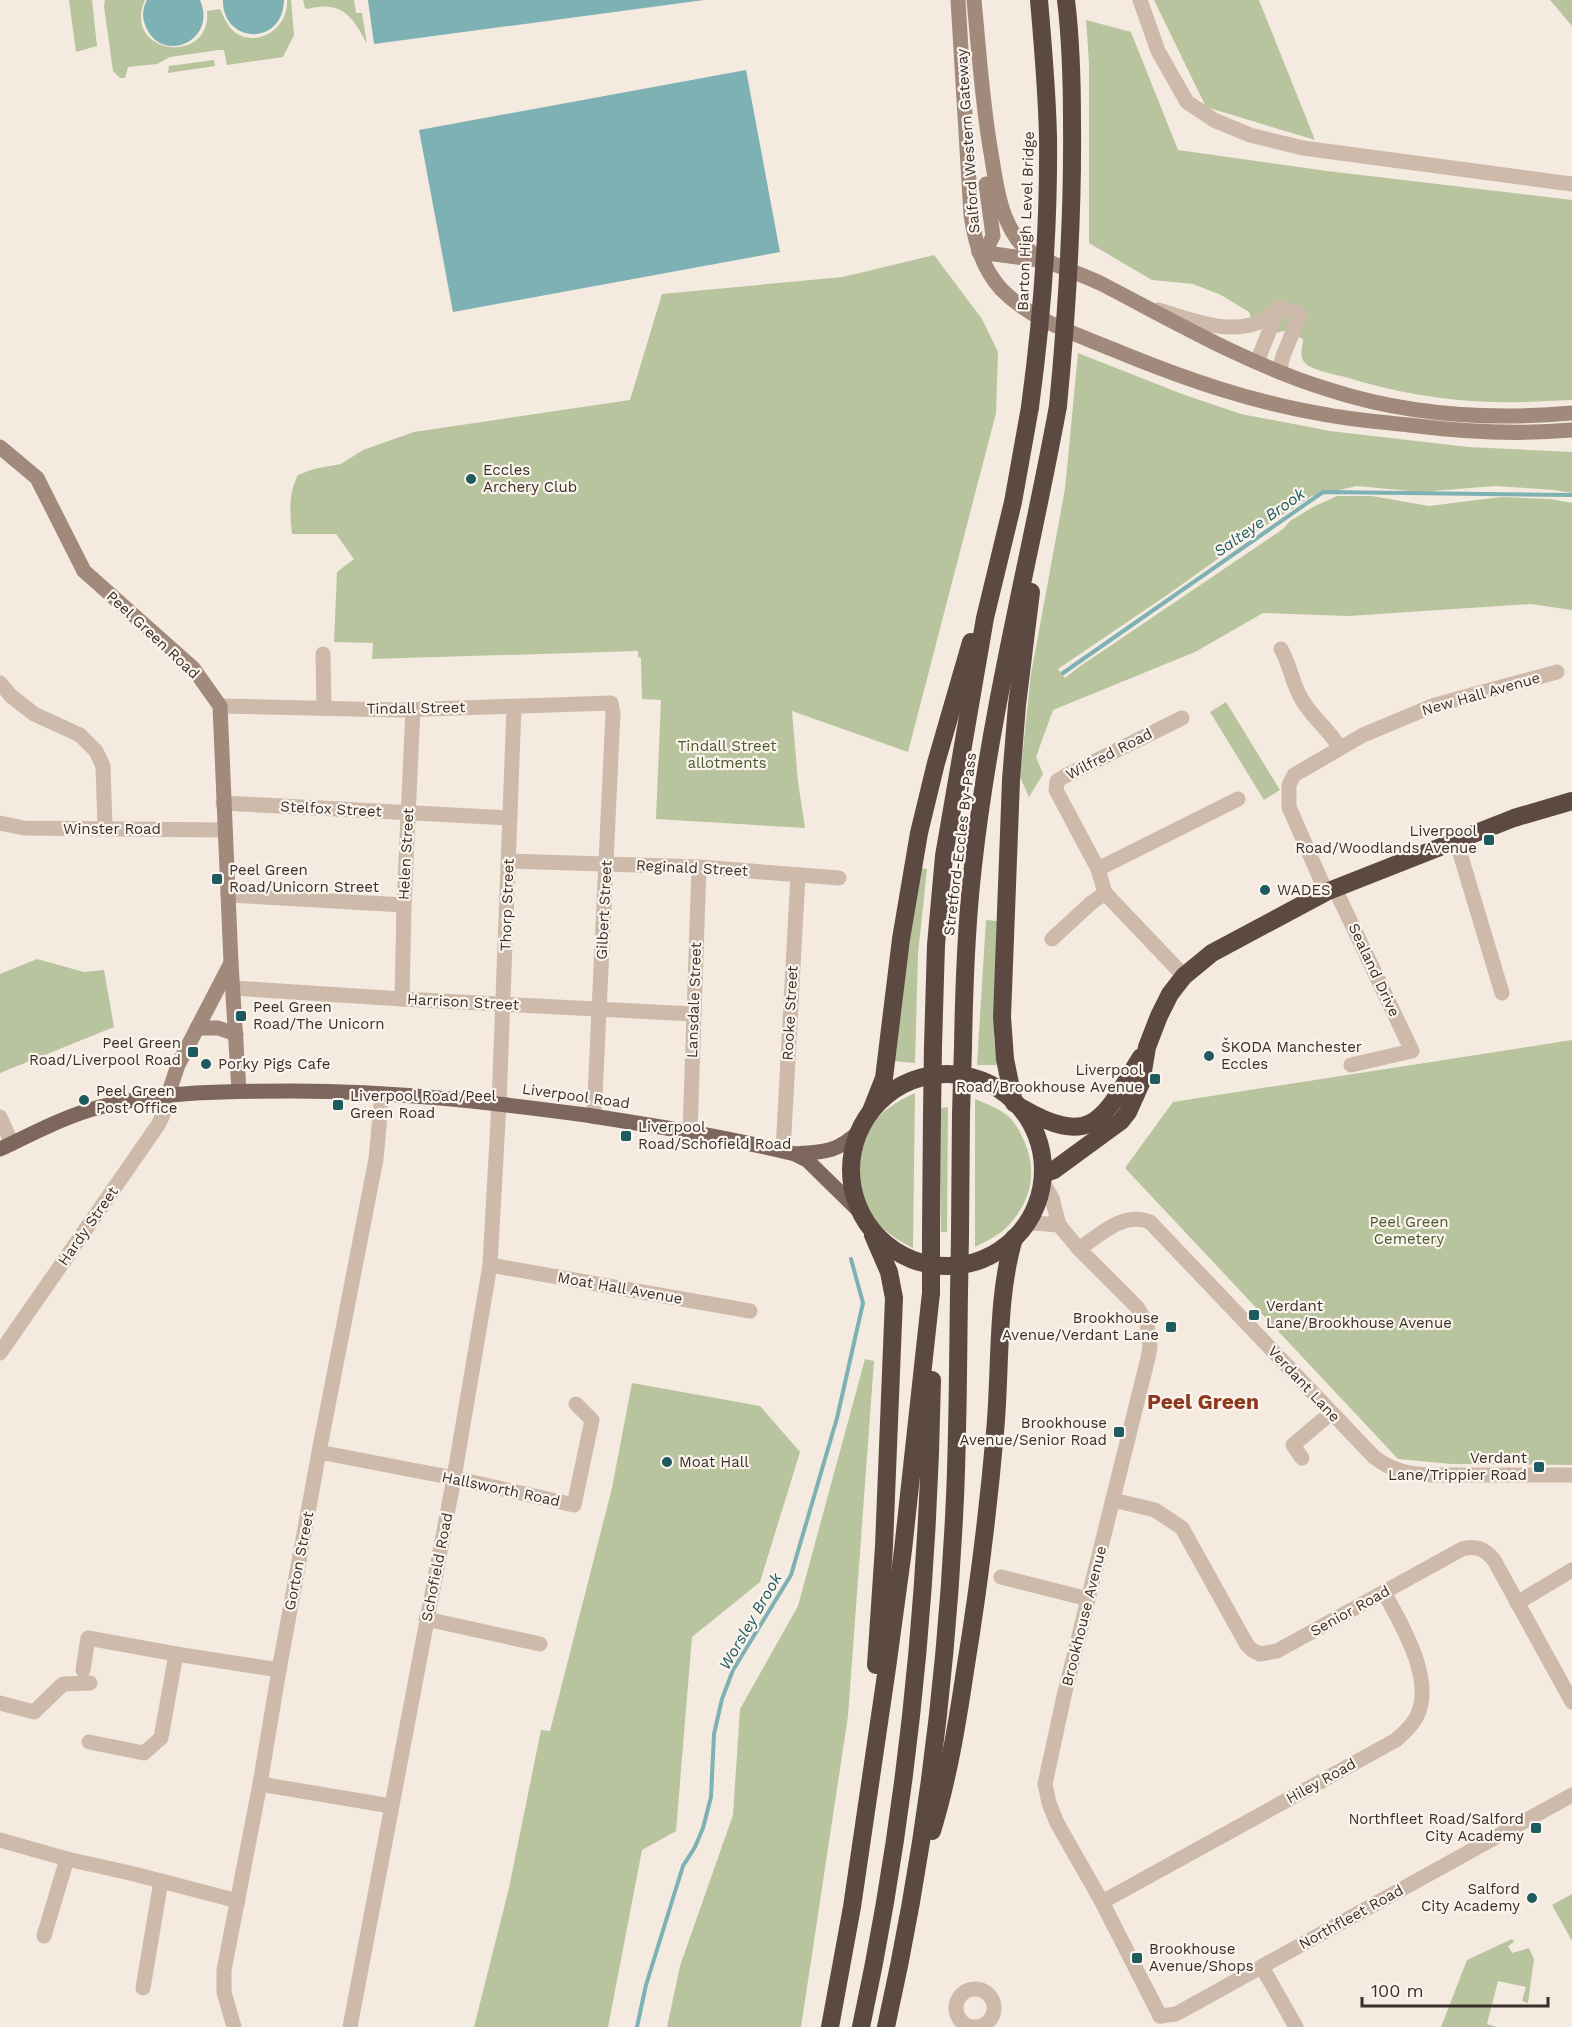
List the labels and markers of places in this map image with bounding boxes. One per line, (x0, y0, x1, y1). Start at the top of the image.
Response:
place label: Eccles Archery Club (483, 461, 577, 496)
marker: Eccles Archery Club (464, 472, 478, 486)
place label: Liverpool Road/Woodlands Avenue (1295, 822, 1477, 857)
marker: Liverpool Road/Woodlands Avenue (1482, 833, 1496, 847)
place label: Peel Green Road/Unicorn Street (229, 861, 380, 896)
marker: Peel Green Road/Unicorn Street (210, 872, 224, 886)
place label: WADES (1277, 881, 1331, 899)
marker: WADES (1258, 883, 1272, 897)
place label: Peel Green Road/The Unicorn (253, 998, 385, 1033)
marker: Peel Green Road/The Unicorn (234, 1009, 248, 1023)
place label: Peel Green Road/Liverpool Road (29, 1034, 181, 1069)
place label: ŠKODA Manchester Eccles (1221, 1037, 1362, 1073)
marker: Peel Green Road/Liverpool Road (186, 1045, 200, 1059)
marker: ŠKODA Manchester Eccles (1202, 1049, 1216, 1063)
place label: Porky Pigs Cafe (218, 1055, 330, 1073)
marker: Porky Pigs Cafe (199, 1057, 213, 1071)
place label: Liverpool Road/Brookhouse Avenue (956, 1061, 1143, 1096)
marker: Liverpool Road/Brookhouse Avenue (1148, 1072, 1162, 1086)
place label: Peel Green Post Office (96, 1082, 177, 1117)
place label: Liverpool Road/Peel Green Road (350, 1087, 497, 1122)
marker: Peel Green Post Office (77, 1093, 91, 1107)
marker: Liverpool Road/Peel Green Road (331, 1098, 345, 1112)
place label: Liverpool Road/Schofield Road (638, 1118, 791, 1153)
marker: Liverpool Road/Schofield Road (619, 1129, 633, 1143)
place label: Verdant Lane/Brookhouse Avenue (1266, 1297, 1452, 1332)
marker: Verdant Lane/Brookhouse Avenue (1247, 1308, 1261, 1322)
place label: Brookhouse Avenue/Verdant Lane (1002, 1309, 1159, 1344)
marker: Brookhouse Avenue/Verdant Lane (1164, 1320, 1178, 1334)
place label: Brookhouse Avenue/Senior Road (960, 1414, 1107, 1449)
marker: Brookhouse Avenue/Senior Road (1112, 1425, 1126, 1439)
place label: Verdant Lane/Trippier Road (1388, 1449, 1528, 1484)
place label: Moat Hall (679, 1453, 749, 1471)
marker: Moat Hall (660, 1455, 674, 1469)
marker: Verdant Lane/Trippier Road (1532, 1460, 1546, 1474)
place label: Northfleet Road/Salford City Academy (1348, 1810, 1524, 1845)
marker: Northfleet Road/Salford City Academy (1529, 1821, 1543, 1835)
place label: Salford City Academy (1421, 1880, 1520, 1915)
marker: Salford City Academy (1525, 1891, 1539, 1905)
place label: Brookhouse Avenue/Shops (1149, 1940, 1254, 1975)
marker: Brookhouse Avenue/Shops (1130, 1951, 1144, 1965)

